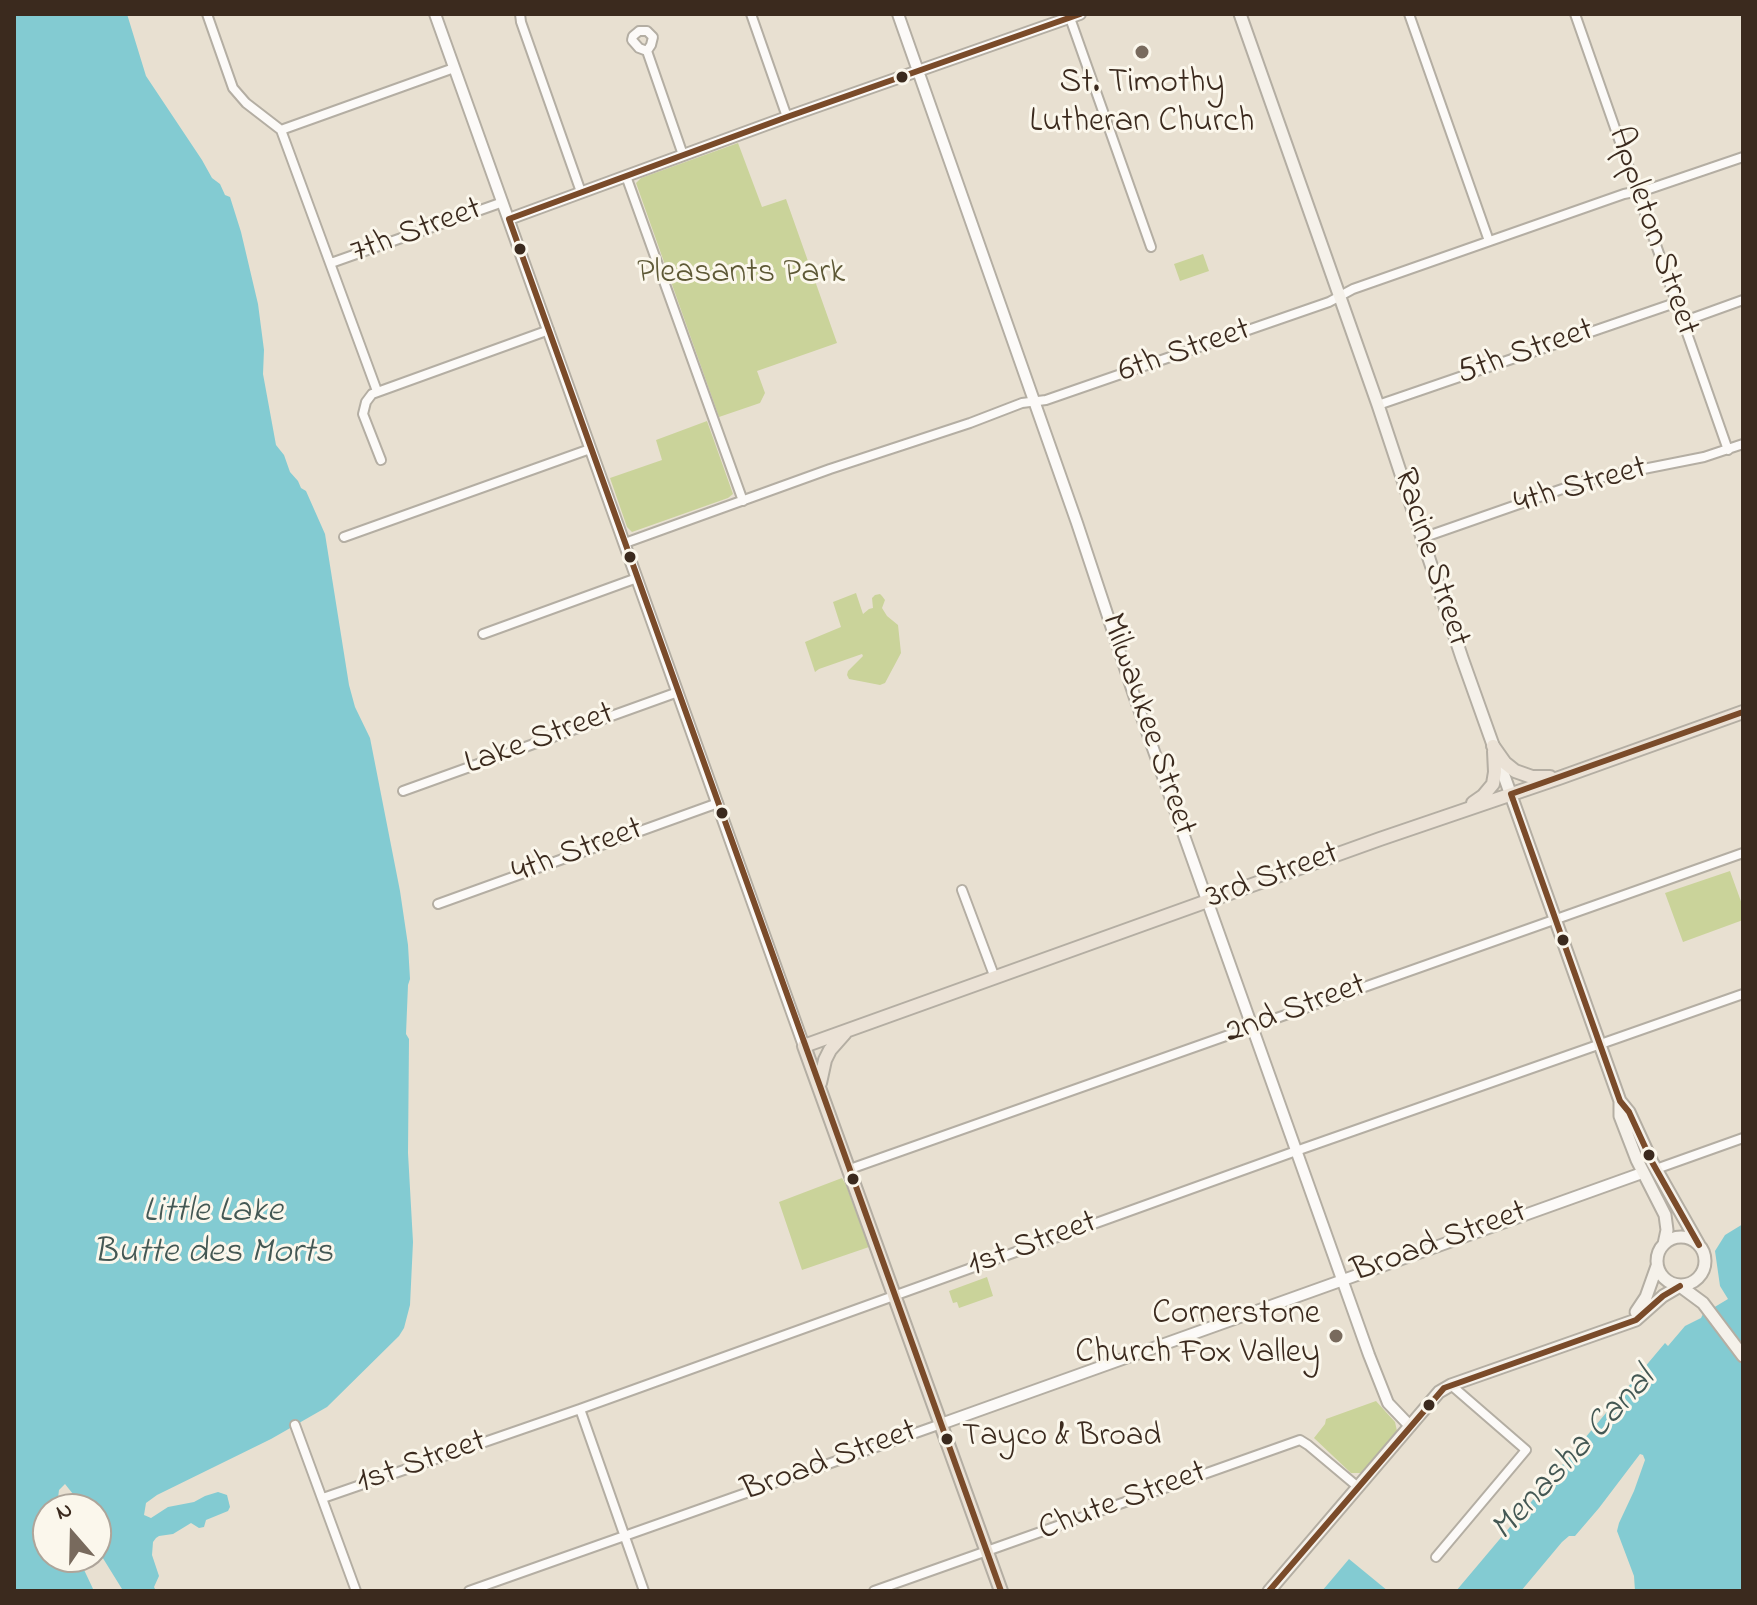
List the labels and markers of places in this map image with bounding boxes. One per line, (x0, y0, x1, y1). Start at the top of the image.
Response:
marker: St. Timothy Lutheran Church (1133, 43, 1151, 61)
place label: St. Timothy Lutheran Church (1030, 65, 1254, 144)
unlabelled marker (894, 69, 910, 85)
unlabelled marker (512, 241, 528, 257)
unlabelled marker (622, 549, 638, 565)
unlabelled marker (714, 805, 730, 821)
unlabelled marker (1555, 932, 1571, 948)
unlabelled marker (1641, 1147, 1657, 1163)
unlabelled marker (845, 1171, 861, 1187)
place label: Cornerstone Church Fox Valley (1075, 1296, 1320, 1376)
marker: Cornerstone Church Fox Valley (1327, 1327, 1345, 1345)
unlabelled marker (1421, 1397, 1437, 1413)
place label: Tayco & Broad (962, 1420, 1161, 1458)
marker: Tayco & Broad (939, 1431, 955, 1447)

